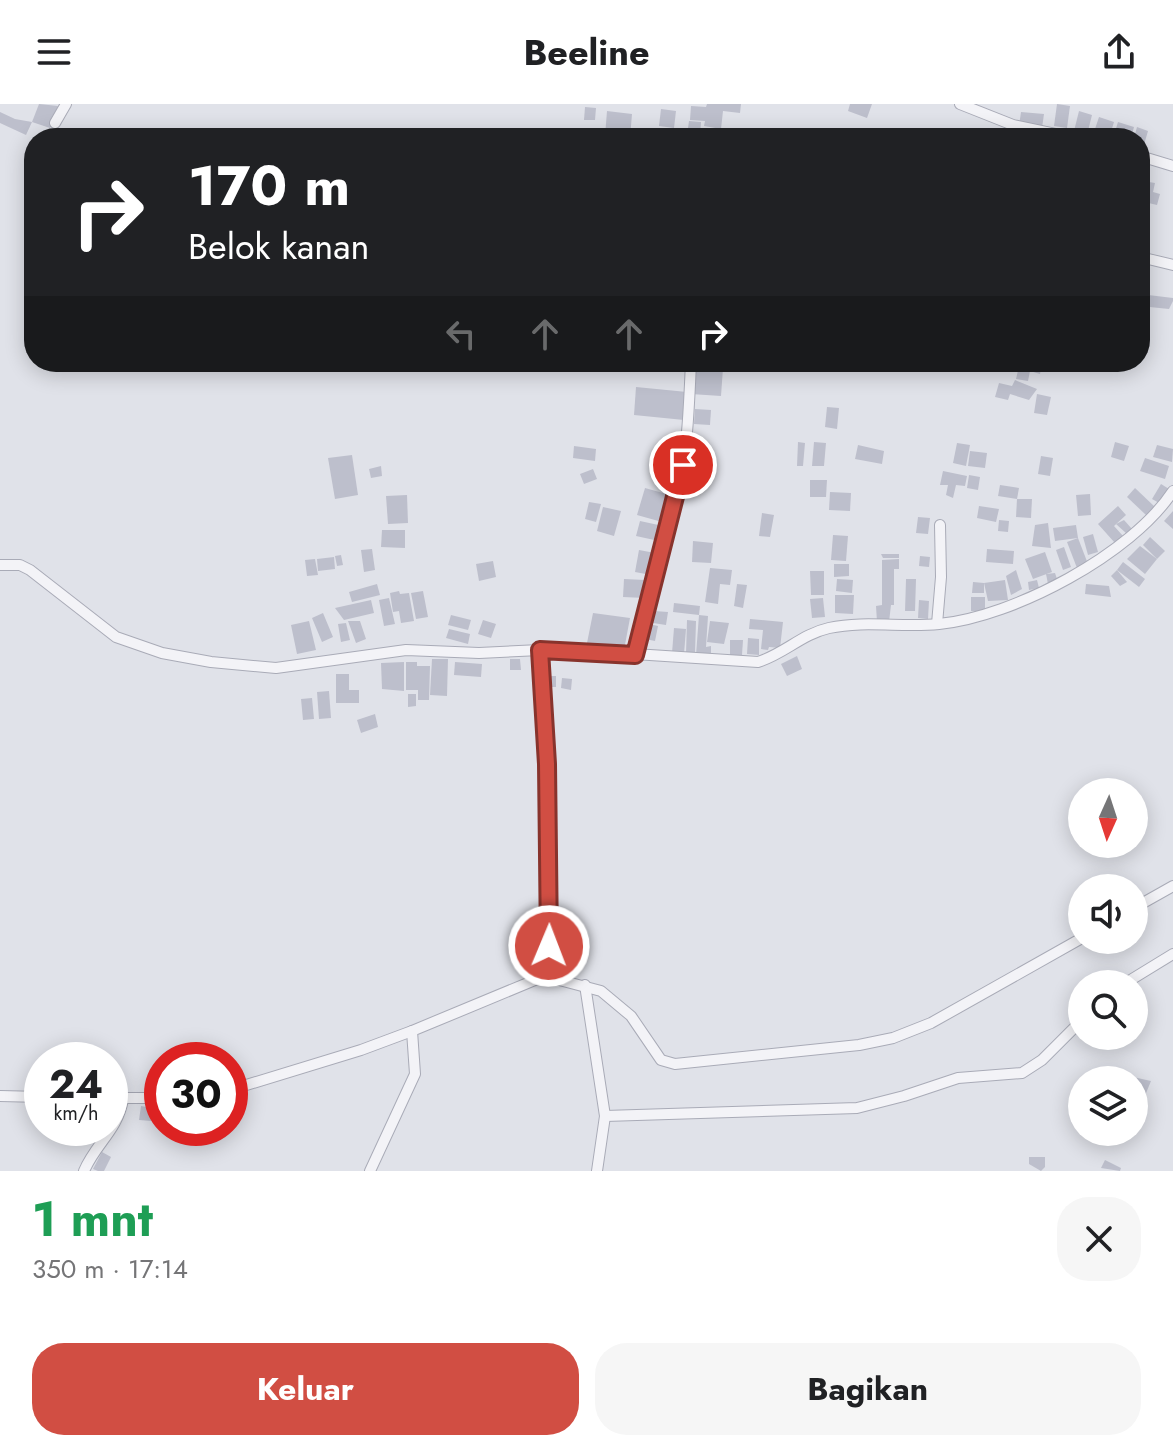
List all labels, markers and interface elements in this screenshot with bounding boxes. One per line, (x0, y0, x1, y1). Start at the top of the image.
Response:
text: Beeline (523, 26, 650, 78)
icon: menu (32, 30, 76, 74)
icon: share (1097, 30, 1141, 74)
text: 170 m (188, 145, 350, 226)
icon: right (56, 160, 160, 264)
text: Belok kanan (188, 220, 369, 272)
icon: left (439, 312, 483, 356)
icon: ahead (523, 312, 567, 356)
icon: ahead (607, 312, 651, 356)
icon: right (691, 312, 735, 356)
pin (649, 431, 717, 499)
icon: arrive (661, 443, 705, 487)
north arrow (1068, 778, 1148, 858)
map controls (1068, 778, 1148, 1146)
button: sound (1068, 874, 1148, 954)
position arrow (507, 904, 591, 988)
button: search (1068, 970, 1148, 1050)
speed limit sign: 30 (144, 1042, 248, 1146)
text: 24 (49, 1055, 103, 1113)
button: layers (1068, 1066, 1148, 1146)
text: km/h (53, 1099, 99, 1128)
text: 1 mnt (32, 1185, 153, 1254)
button: close (1057, 1197, 1141, 1281)
text: 350 m · 17:14 (32, 1250, 188, 1288)
button: Keluar (32, 1343, 579, 1435)
button: Bagikan (595, 1343, 1141, 1435)

